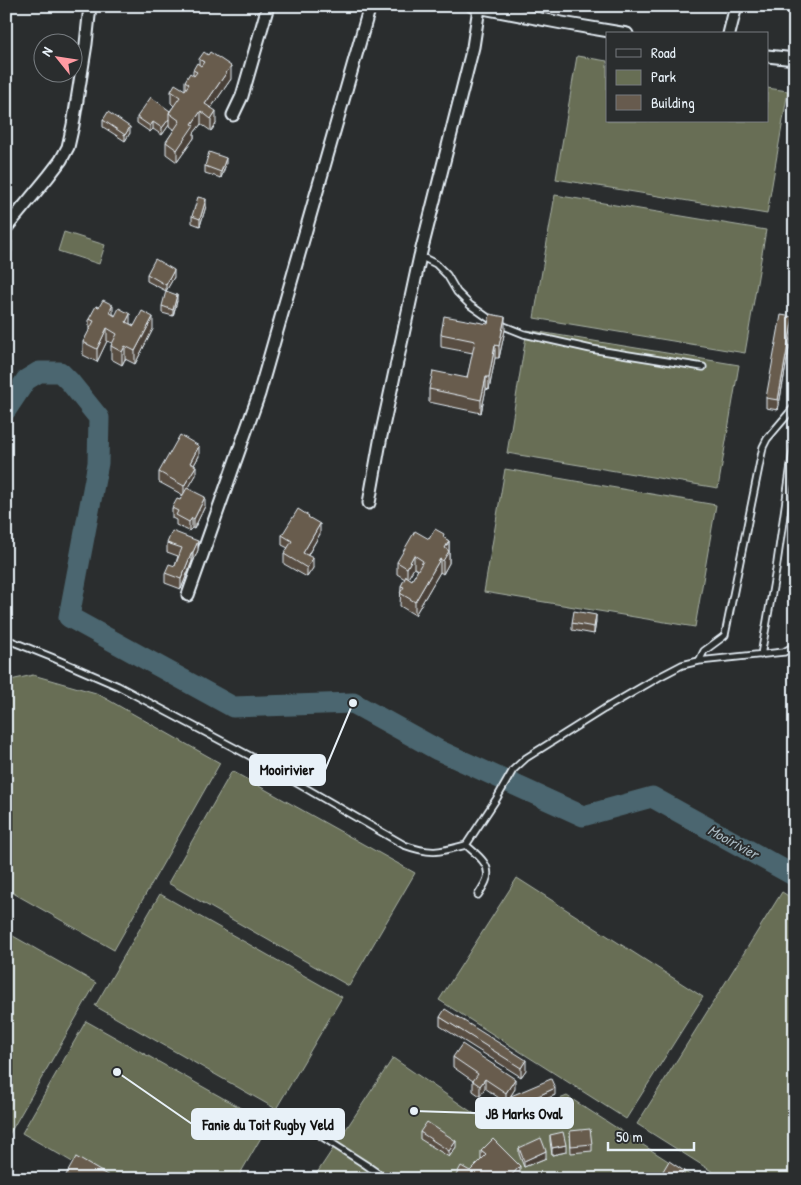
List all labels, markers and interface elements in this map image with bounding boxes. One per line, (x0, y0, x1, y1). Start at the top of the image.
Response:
north arrow (32, 32, 82, 82)
legend (606, 32, 768, 122)
text: Road (651, 42, 676, 63)
text: N (36, 43, 57, 59)
text: Park (651, 66, 676, 87)
text: Building (651, 92, 695, 113)
callout: Mooirivier (250, 755, 325, 785)
text: Mooirivier (260, 759, 315, 780)
water label: Mooirivier (704, 819, 764, 865)
callout: JB Marks Oval (476, 1098, 573, 1128)
text: JB Marks Oval (486, 1103, 563, 1124)
callout: Fanie du Toit Rugby Veld (192, 1109, 344, 1139)
text: Fanie du Toit Rugby Veld (201, 1114, 334, 1136)
scale bar (608, 1120, 695, 1152)
text: 50 m (616, 1126, 643, 1147)

